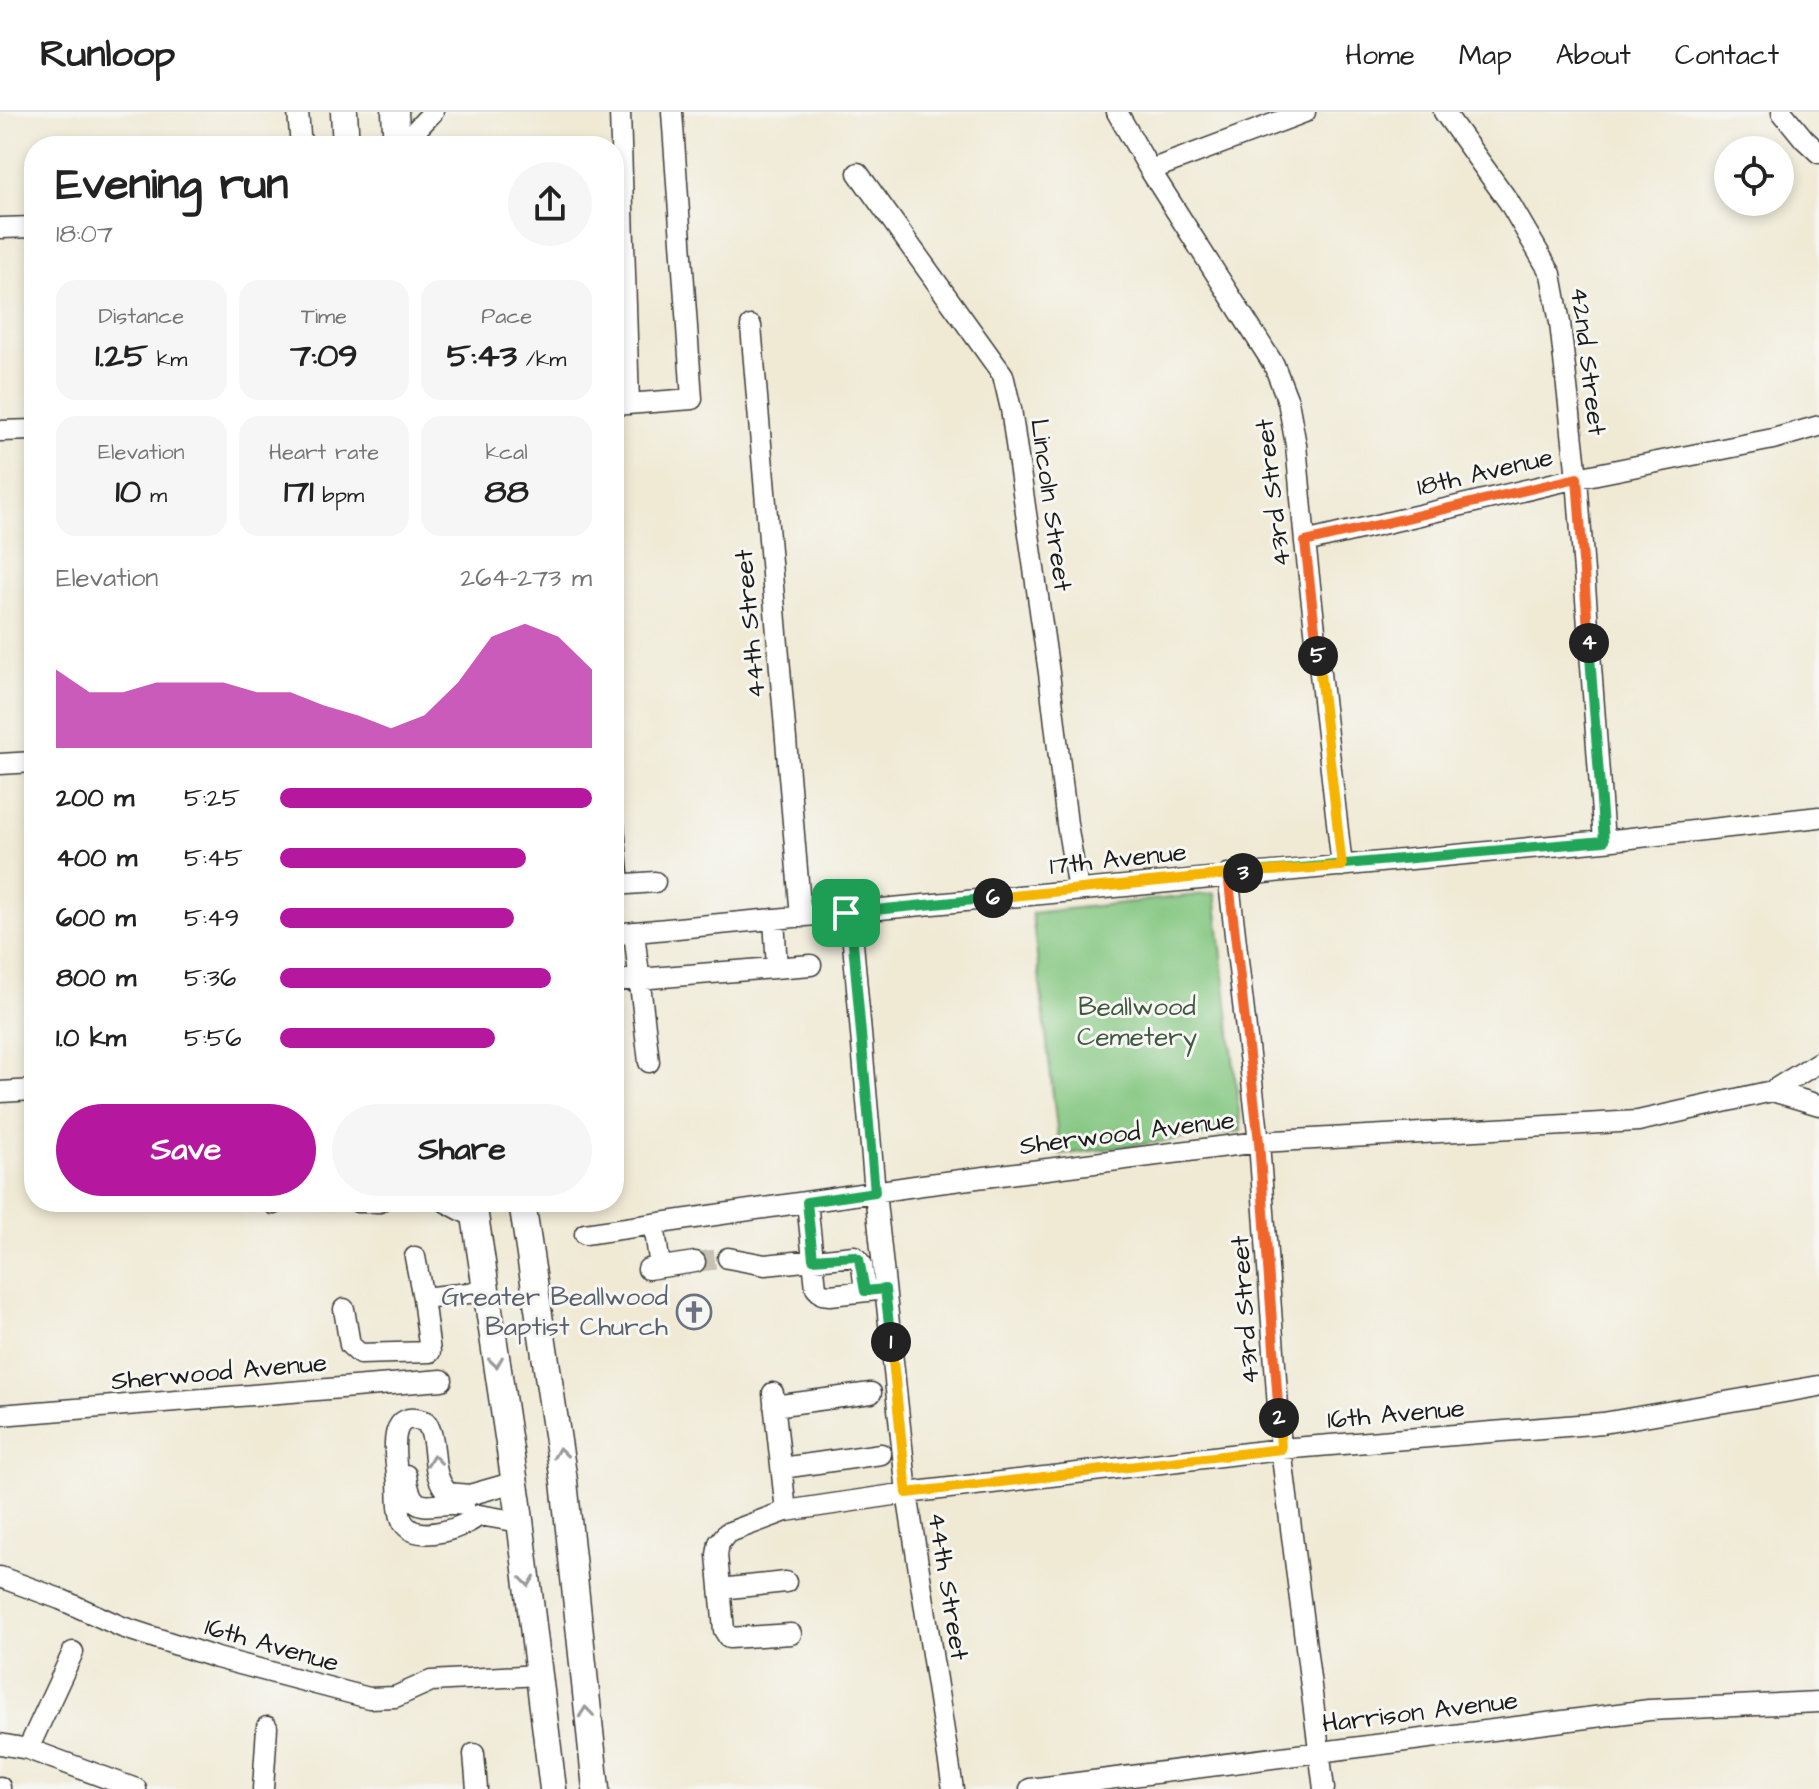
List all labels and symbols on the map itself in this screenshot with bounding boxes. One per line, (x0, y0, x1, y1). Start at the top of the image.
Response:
street label: 42nd Street (1561, 285, 1615, 438)
street label: Lincoln Street (1021, 416, 1081, 594)
street label: 43rd Street (1246, 416, 1300, 569)
street label: 18th Avenue (1413, 439, 1557, 505)
street label: 44th Street (726, 548, 774, 700)
pin: 4 (1569, 623, 1609, 663)
pin: 5 (1298, 636, 1338, 676)
street label: 17th Avenue (1048, 834, 1188, 884)
pin: 3 (1223, 853, 1263, 893)
pin: 6 (973, 878, 1013, 918)
pin (812, 879, 880, 947)
park label: Beallwood Cemetery (1077, 989, 1197, 1057)
street label: Sherwood Avenue (1017, 1102, 1237, 1164)
street label: 43rd Street (1222, 1234, 1268, 1386)
place label: Greater Beallwood Baptist Church (441, 1279, 668, 1345)
church icon: Greater Beallwood Baptist Church (675, 1293, 713, 1331)
pin: 1 (871, 1322, 911, 1362)
street label: Sherwood Avenue (110, 1345, 328, 1399)
one-way arrow (487, 1355, 504, 1369)
street label: 16th Avenue (1326, 1390, 1466, 1438)
pin: 2 (1259, 1398, 1299, 1438)
one-way arrow (552, 1446, 569, 1460)
one-way arrow (426, 1453, 443, 1466)
street label: 44th Street (919, 1509, 978, 1663)
one-way arrow (519, 1575, 536, 1588)
street label: 16th Avenue (201, 1609, 343, 1681)
street label: Harrison Avenue (1320, 1682, 1520, 1742)
one-way arrow (578, 1705, 595, 1718)

